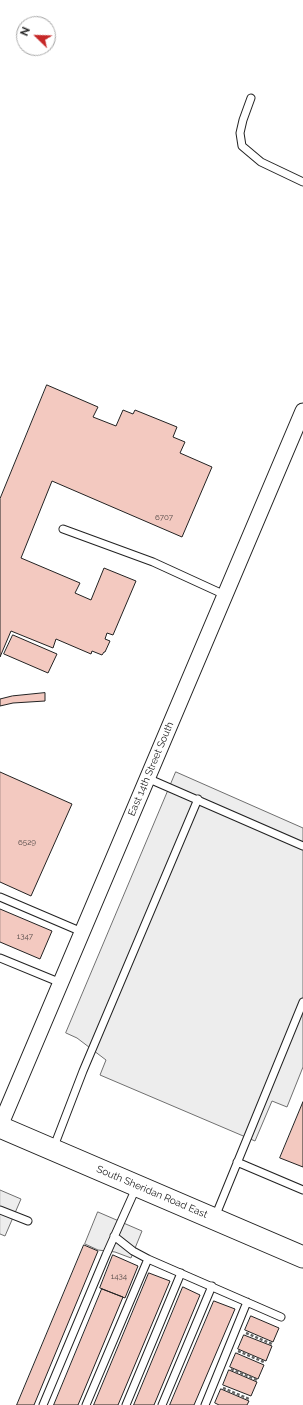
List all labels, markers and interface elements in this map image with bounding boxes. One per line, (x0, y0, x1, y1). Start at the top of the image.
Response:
north arrow (16, 16, 56, 56)
text: N (18, 25, 33, 38)
house number: 6707 (155, 513, 173, 523)
street label: East 14th Street South (126, 720, 176, 818)
house number: 6529 (18, 838, 36, 848)
house number: 1347 (17, 932, 33, 942)
street label: South Sheridan Road East (95, 1163, 209, 1221)
house number: 1434 (111, 1272, 127, 1282)

